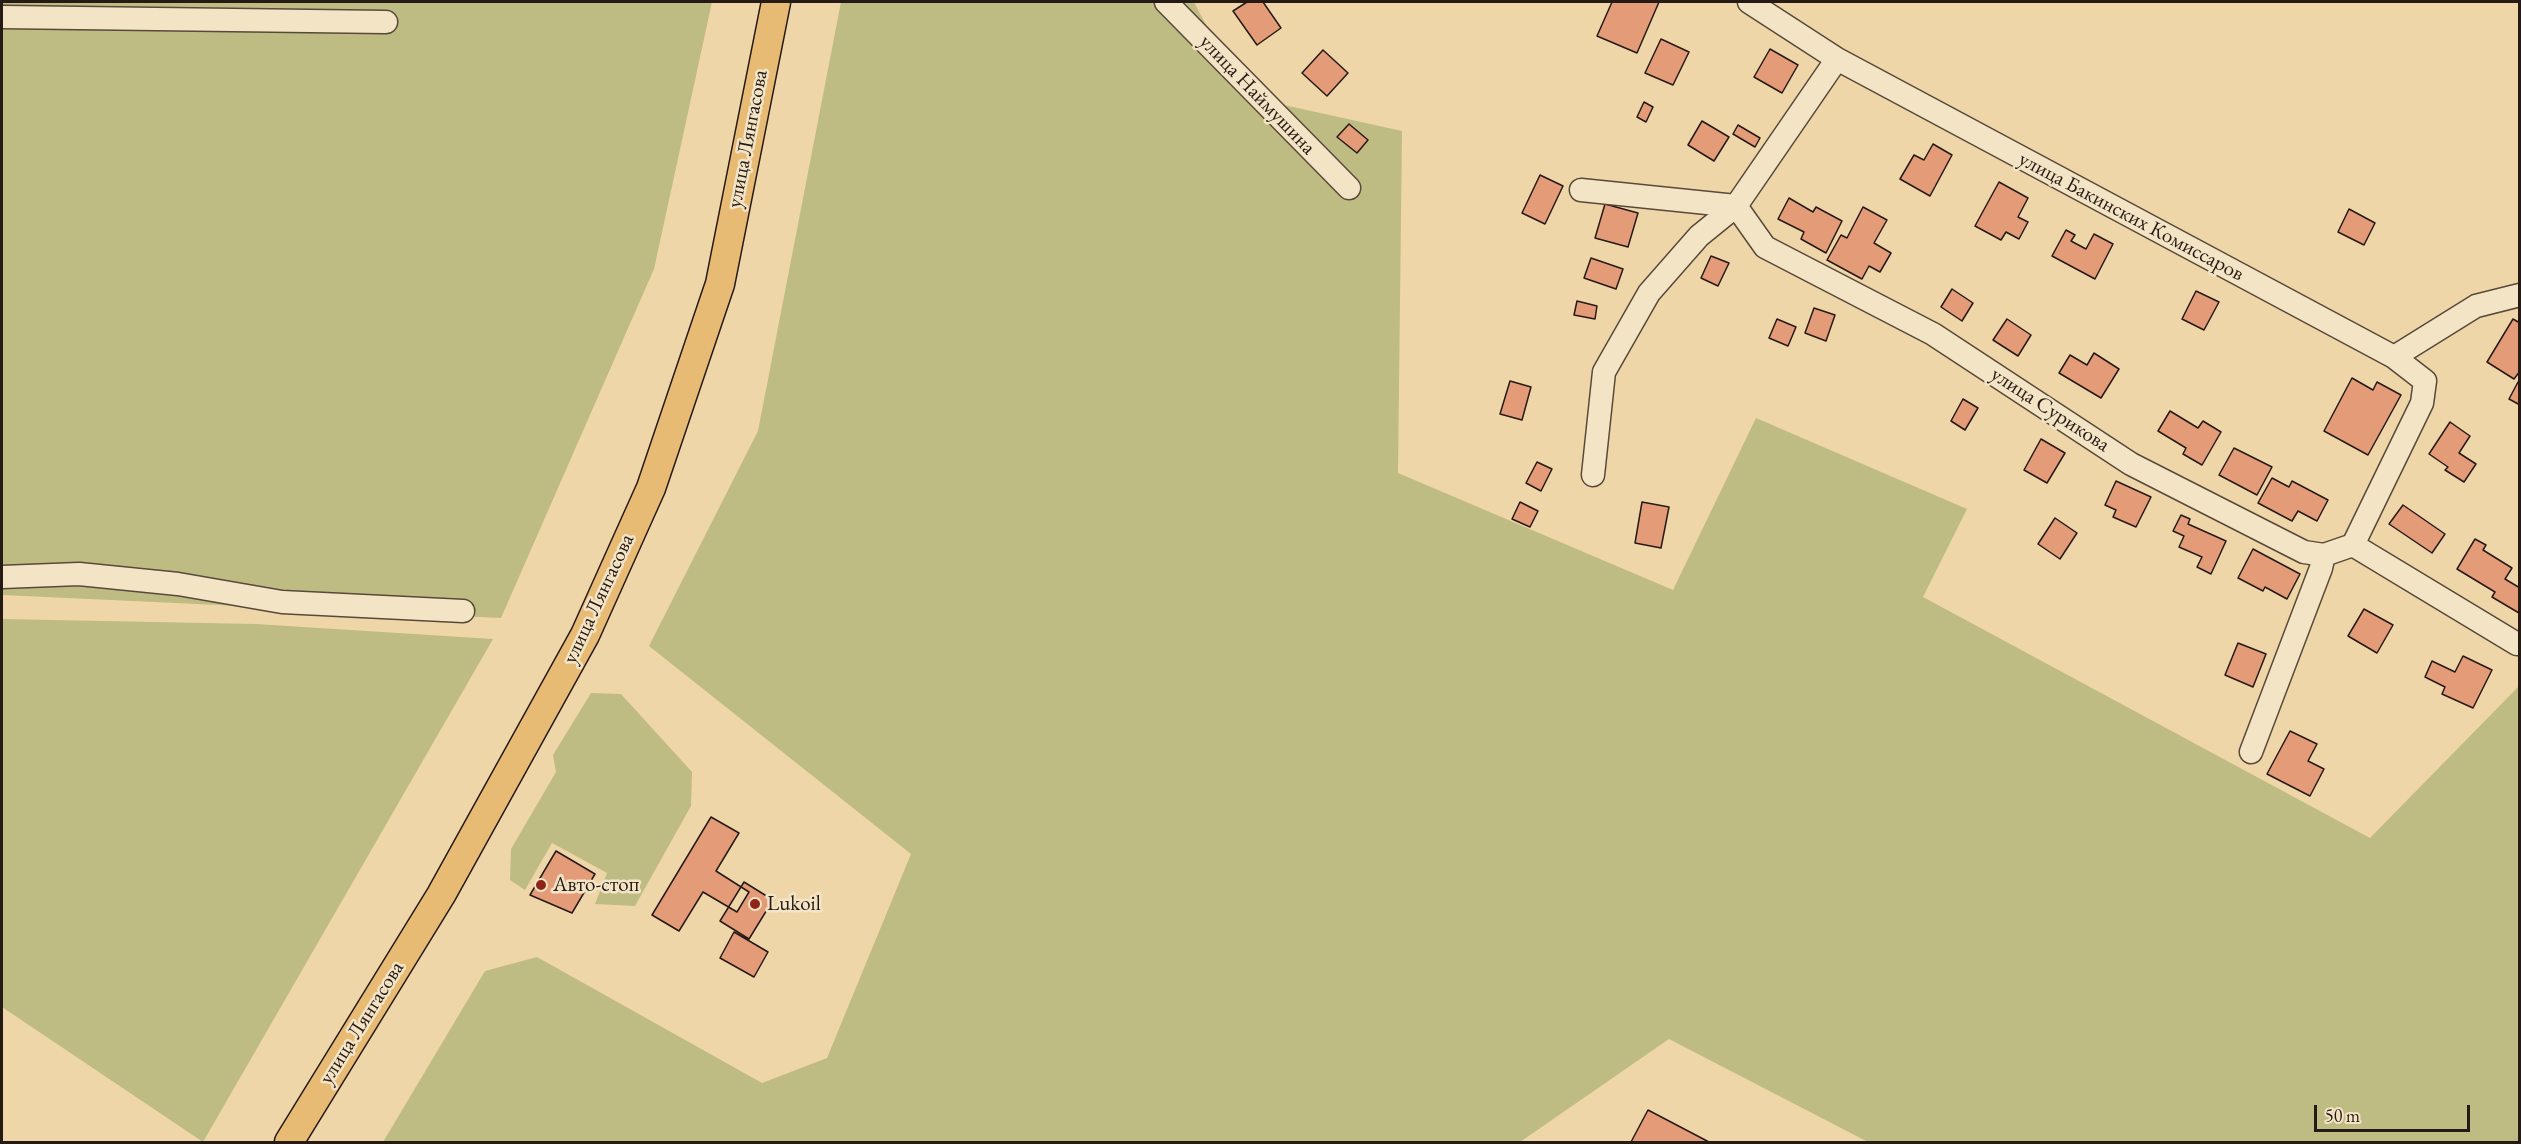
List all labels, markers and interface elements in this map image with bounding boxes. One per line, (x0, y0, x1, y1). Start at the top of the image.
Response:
street label: улица Наймушина (1193, 30, 1321, 160)
street label: улица Лянгасова (722, 68, 774, 210)
street label: улица Бакинских Комиссаров (2014, 147, 2248, 287)
street label: улица Сурикова (1986, 362, 2114, 458)
street label: улица Лянгасова (558, 530, 640, 668)
place label: Авто-стоп (553, 872, 639, 898)
marker: Авто-стоп (534, 878, 548, 892)
place label: Lukoil (767, 891, 821, 917)
marker: Lukoil (748, 897, 762, 911)
street label: улица Лянгасова (314, 957, 410, 1089)
scale bar (2317, 1093, 2473, 1131)
text: 50 m (2325, 1104, 2360, 1127)

